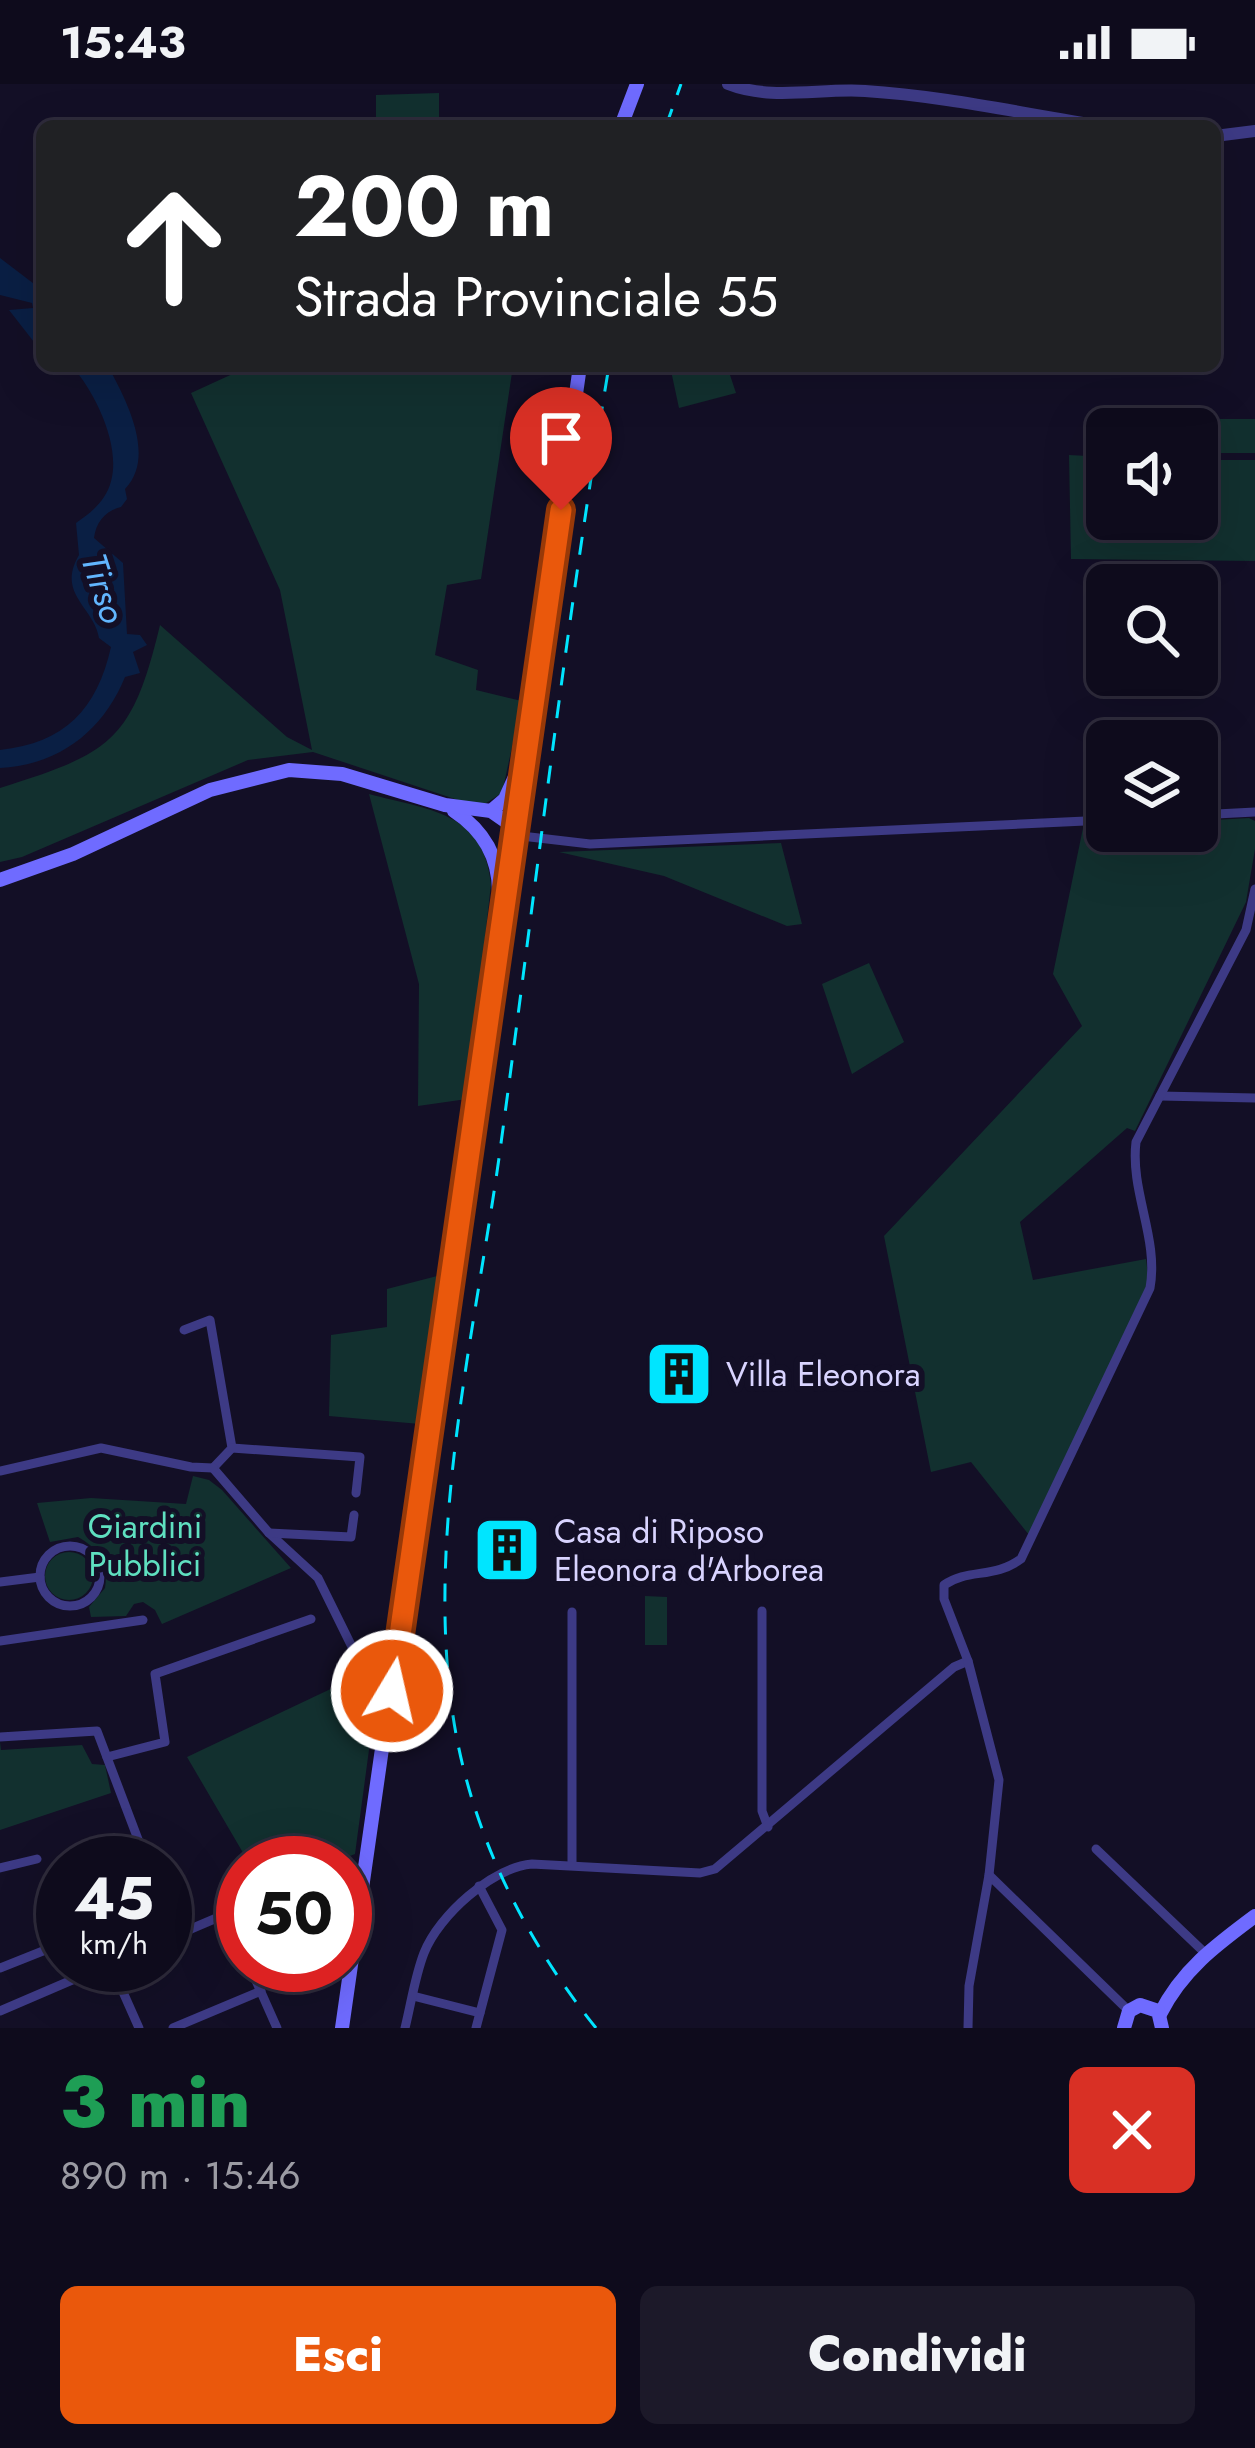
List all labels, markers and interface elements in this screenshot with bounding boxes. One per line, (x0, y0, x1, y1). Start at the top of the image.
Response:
text: 15:43 (60, 10, 186, 75)
text: 200 m (294, 146, 554, 268)
icon: ahead (96, 168, 252, 324)
text: Strada Provinciale 55 (294, 258, 778, 336)
pin (510, 387, 612, 510)
icon: arrive (528, 405, 594, 471)
map controls (1086, 408, 1218, 852)
button: sound (1086, 408, 1218, 540)
water label: Tirso (68, 546, 140, 630)
button: search (1086, 564, 1218, 696)
button: layers (1086, 720, 1218, 852)
building icon: Villa Eleonora (644, 1339, 714, 1409)
place label: Villa Eleonora (726, 1351, 921, 1398)
park label: Giardini Pubblici (88, 1503, 202, 1588)
place label: Casa di Riposo Eleonora d'Arborea (554, 1508, 824, 1593)
building icon: Casa di Riposo Eleonora d'Arborea (472, 1515, 542, 1585)
position arrow (329, 1628, 455, 1754)
speed limit sign: 50 (216, 1836, 372, 1992)
text: 45 (74, 1855, 154, 1942)
text: km/h (80, 1922, 148, 1965)
text: 3 min (60, 2050, 251, 2154)
button: close (1069, 2067, 1195, 2193)
text: 890 m · 15:46 (60, 2147, 301, 2204)
button: Esci (60, 2286, 616, 2424)
button: Condividi (640, 2286, 1195, 2424)

